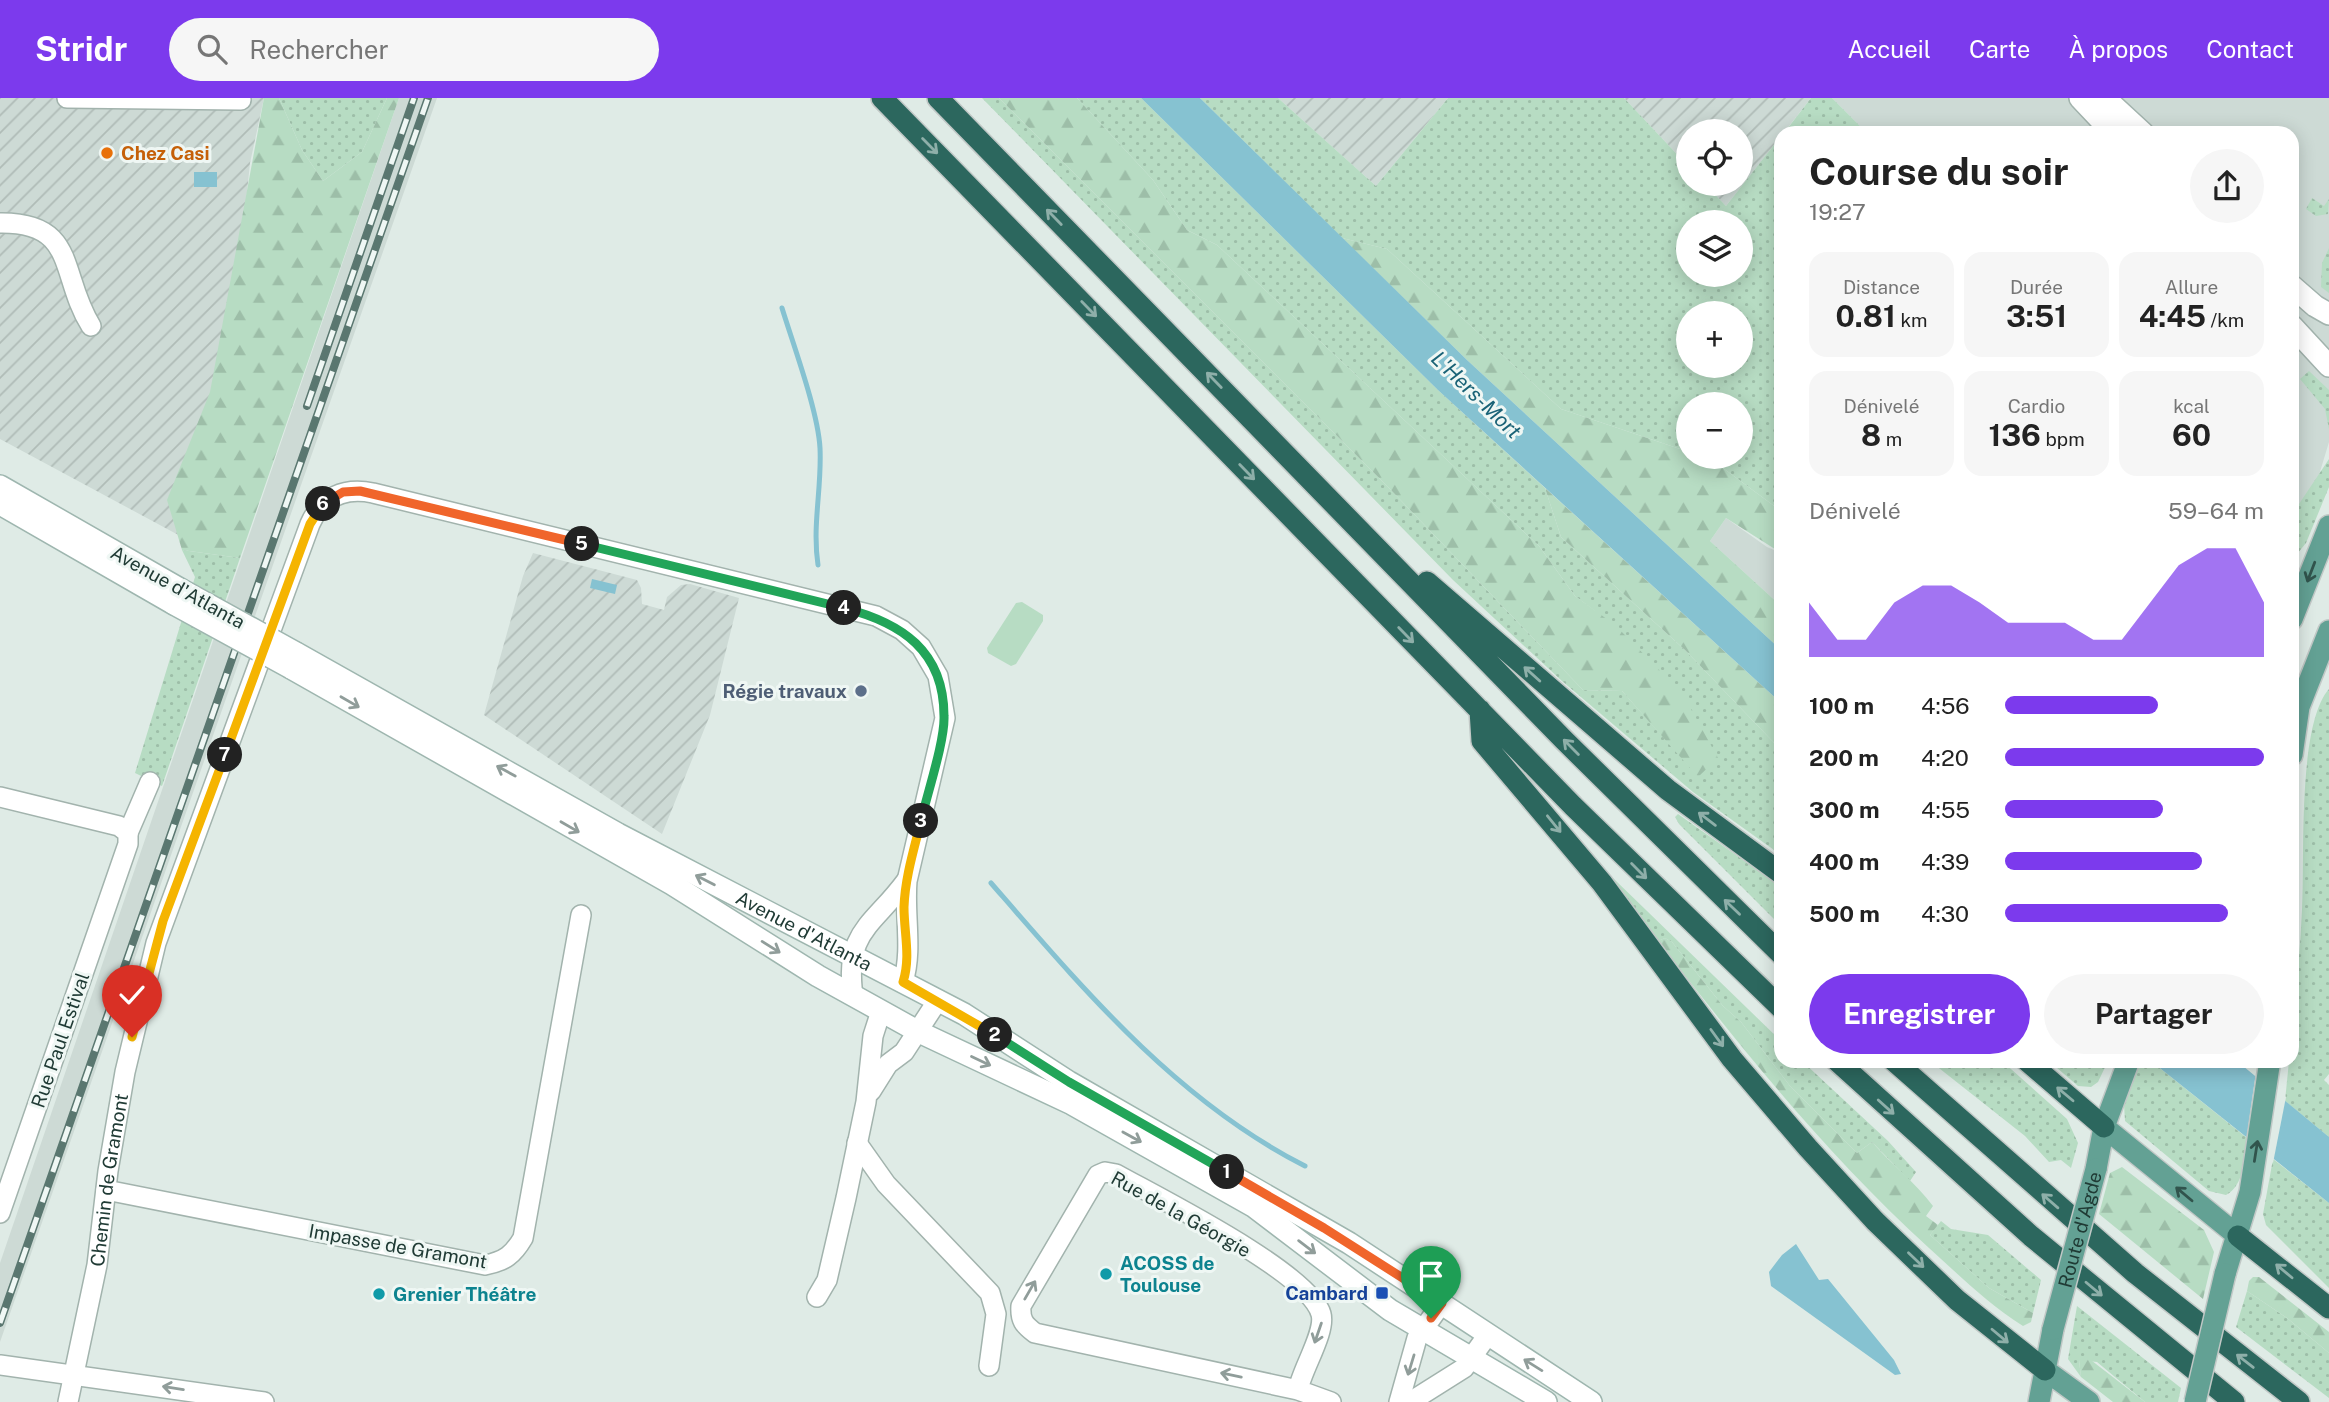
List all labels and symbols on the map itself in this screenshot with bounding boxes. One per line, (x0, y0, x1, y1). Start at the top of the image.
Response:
one-way arrow (921, 138, 938, 155)
place label: Chez Casi (121, 142, 209, 164)
marker: Chez Casi (99, 145, 115, 161)
one-way arrow (1046, 209, 1063, 226)
one-way arrow (1080, 300, 1097, 317)
water label: L'Hers-Mort (1426, 346, 1526, 444)
one-way arrow (1205, 371, 1222, 388)
one-way arrow (1239, 463, 1256, 480)
pin: 6 (306, 486, 340, 522)
pin: 5 (564, 526, 600, 562)
street label: Avenue d'Atlanta (107, 541, 249, 633)
one-way arrow (2303, 561, 2316, 583)
pin: 4 (826, 590, 862, 626)
one-way arrow (1398, 626, 1415, 643)
one-way arrow (1523, 666, 1541, 682)
place label: Régie travaux (722, 680, 847, 702)
marker: Régie travaux (853, 683, 869, 699)
one-way arrow (340, 695, 360, 709)
pin: 7 (208, 738, 243, 772)
one-way arrow (1563, 739, 1580, 756)
one-way arrow (496, 764, 517, 777)
pin: 3 (904, 804, 939, 838)
one-way arrow (1698, 812, 1717, 827)
one-way arrow (1546, 815, 1562, 833)
one-way arrow (559, 820, 579, 834)
one-way arrow (1630, 862, 1647, 879)
one-way arrow (696, 873, 716, 887)
street label: Avenue d'Atlanta (732, 886, 876, 975)
one-way arrow (1724, 899, 1741, 916)
one-way arrow (760, 940, 780, 954)
pin (102, 965, 162, 1037)
street label: Rue Paul Estival (27, 969, 93, 1111)
pin: 2 (978, 1018, 1012, 1052)
one-way arrow (1709, 1028, 1724, 1047)
one-way arrow (969, 1055, 991, 1068)
one-way arrow (2056, 1086, 2074, 1102)
street label: Chemin de Gramont (86, 1092, 132, 1268)
one-way arrow (1877, 1099, 1895, 1115)
one-way arrow (1121, 1130, 1141, 1144)
one-way arrow (2250, 1140, 2263, 1163)
pin: 1 (1210, 1154, 1244, 1190)
street label: Rue de la Géorgie (1107, 1167, 1255, 1261)
street label: Route d'Agde (2054, 1169, 2106, 1290)
one-way arrow (2176, 1186, 2194, 1202)
one-way arrow (2041, 1193, 2059, 1209)
street label: Impasse de Gramont (307, 1219, 489, 1273)
one-way arrow (1298, 1239, 1317, 1254)
pin (1401, 1246, 1461, 1318)
place label: ACOSS de Toulouse (1120, 1252, 1214, 1296)
one-way arrow (1907, 1252, 1924, 1269)
one-way arrow (2276, 1263, 2294, 1279)
marker: ACOSS de Toulouse (1098, 1266, 1114, 1282)
one-way arrow (1023, 1281, 1037, 1301)
one-way arrow (2084, 1281, 2102, 1297)
place label: Cambard (1285, 1282, 1368, 1304)
place label: Grenier Théâtre (393, 1283, 537, 1305)
marker: Cambard (1374, 1285, 1390, 1301)
marker: Grenier Théâtre (371, 1286, 387, 1302)
one-way arrow (1311, 1321, 1323, 1343)
one-way arrow (1991, 1328, 2009, 1344)
one-way arrow (2236, 1353, 2255, 1368)
one-way arrow (1403, 1354, 1416, 1376)
one-way arrow (1524, 1358, 1544, 1372)
one-way arrow (1220, 1368, 1243, 1382)
one-way arrow (162, 1381, 184, 1394)

